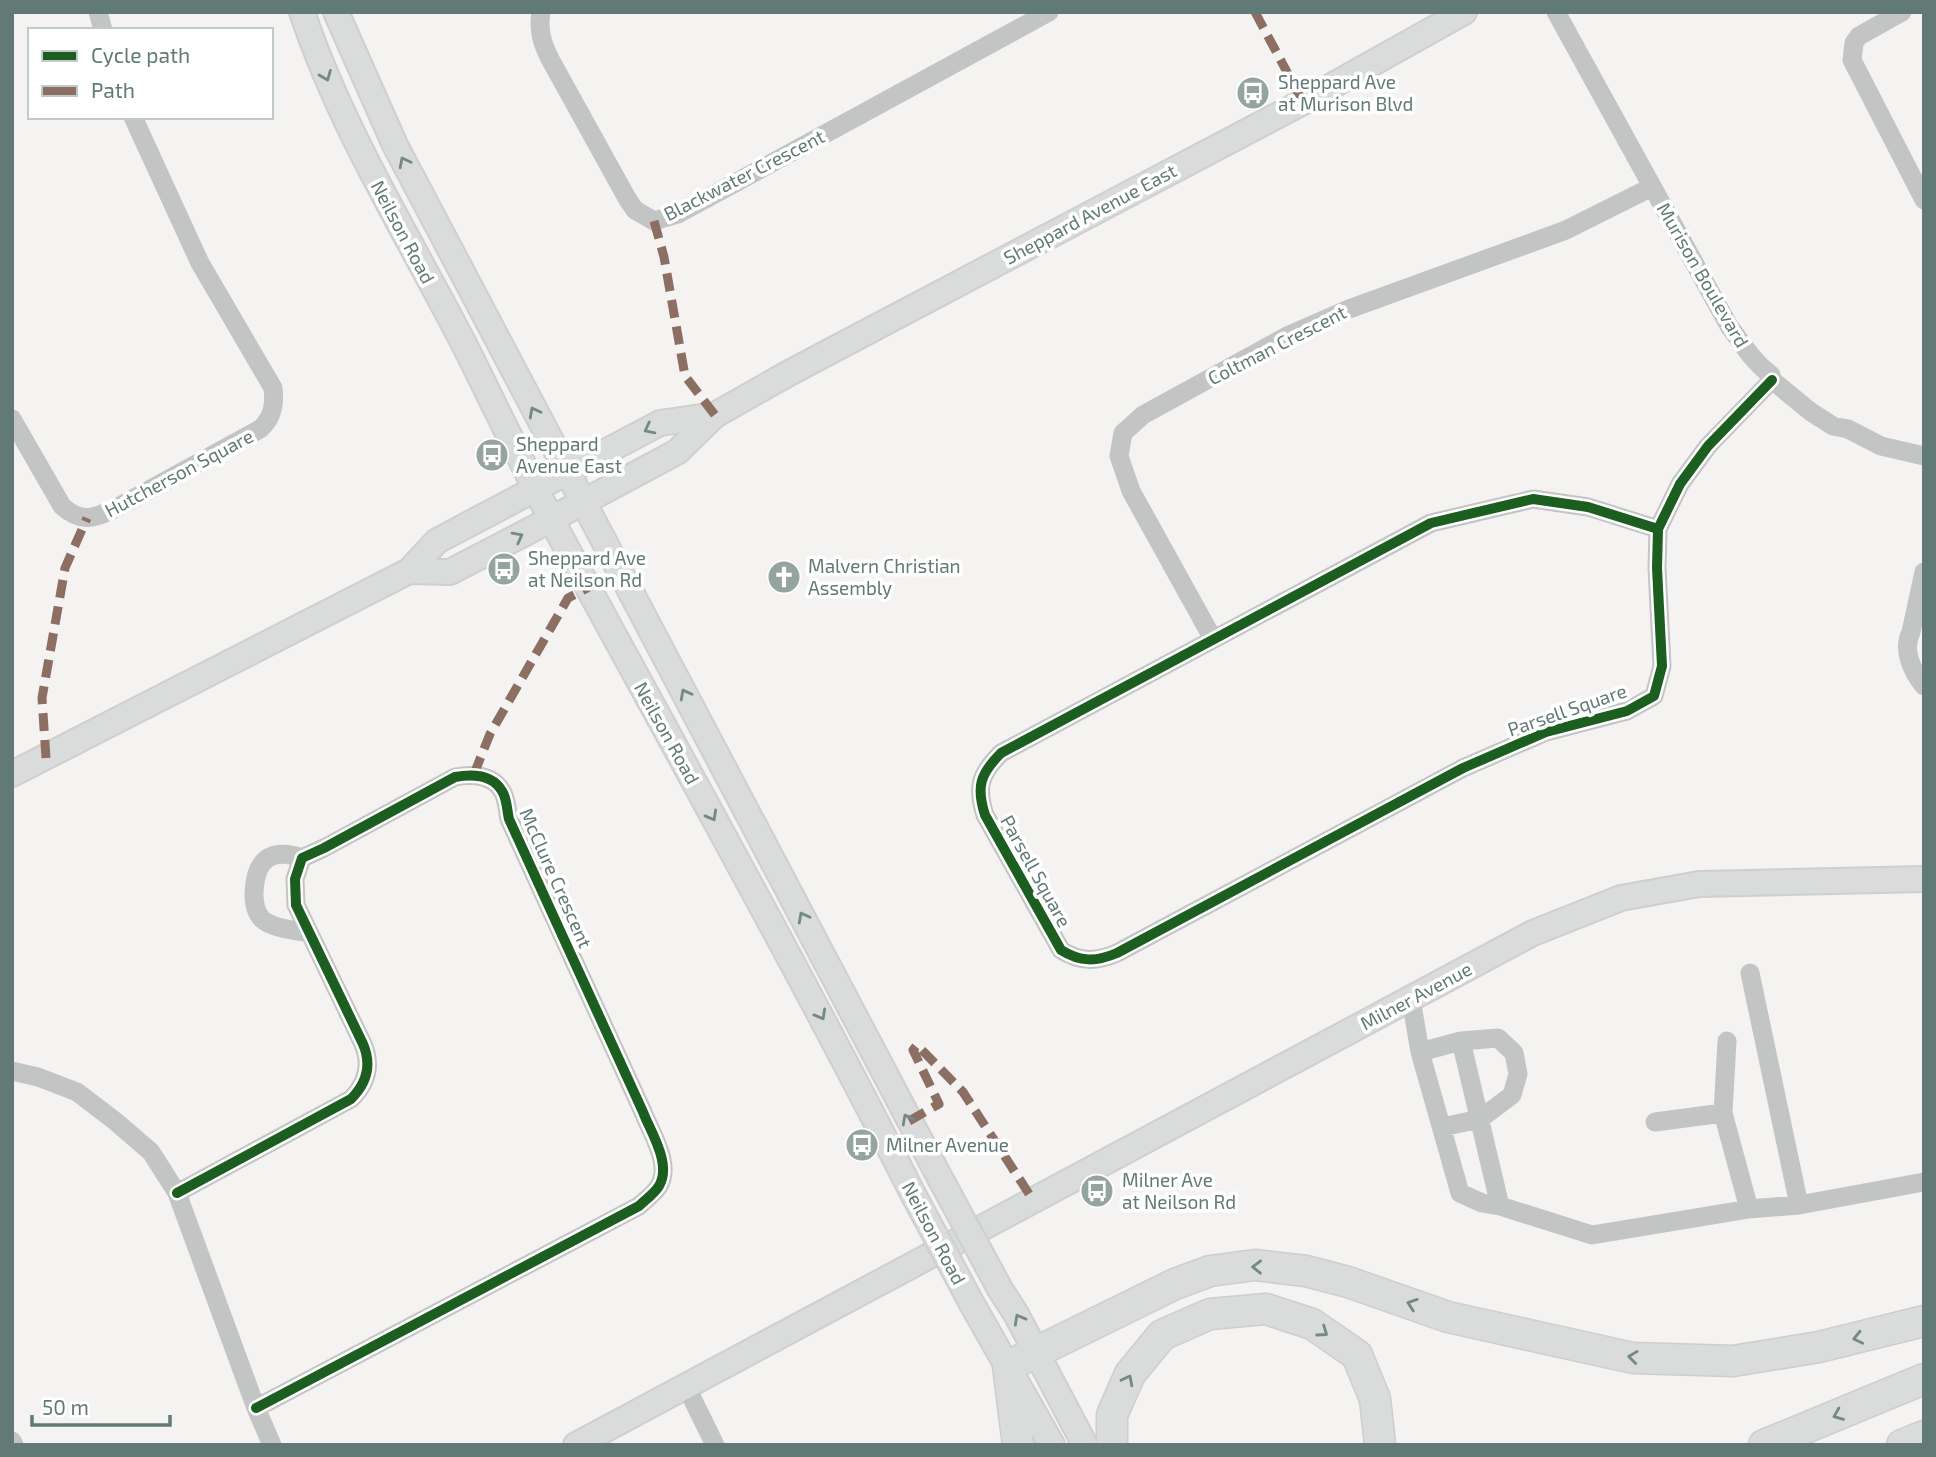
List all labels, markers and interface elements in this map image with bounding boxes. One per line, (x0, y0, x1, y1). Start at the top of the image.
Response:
legend (28, 28, 273, 119)
text: Cycle path (91, 42, 190, 67)
one-way arrow (317, 70, 331, 82)
place label: Sheppard Ave at Murison Blvd (1278, 70, 1413, 115)
bus stop icon: Sheppard Ave at Murison Blvd (1234, 74, 1272, 112)
text: Path (91, 77, 135, 102)
street label: Blackwater Crescent (660, 124, 828, 225)
one-way arrow (398, 157, 412, 170)
street label: Sheppard Avenue East (999, 158, 1180, 269)
street label: Neilson Road (367, 176, 440, 287)
street label: Murison Boulevard (1653, 198, 1754, 351)
street label: Coltman Crescent (1204, 300, 1350, 389)
one-way arrow (529, 407, 542, 419)
one-way arrow (644, 421, 656, 434)
street label: Hutcherson Square (101, 424, 257, 521)
place label: Sheppard Avenue East (516, 432, 622, 477)
bus stop icon: Sheppard Avenue East (473, 436, 511, 474)
one-way arrow (511, 531, 523, 545)
place label: Sheppard Ave at Neilson Rd (528, 546, 646, 591)
bus stop icon: Sheppard Ave at Neilson Rd (485, 550, 523, 588)
place label: Malvern Christian Assembly (808, 554, 961, 599)
church icon: Malvern Christian Assembly (765, 558, 803, 596)
street label: Neilson Road (630, 678, 705, 788)
street label: Parsell Square (1504, 678, 1629, 741)
one-way arrow (680, 689, 693, 701)
street label: McClure Crescent (515, 804, 598, 951)
one-way arrow (704, 808, 717, 821)
street label: Parsell Square (996, 811, 1077, 931)
one-way arrow (797, 911, 811, 924)
street label: Milner Avenue (1356, 957, 1475, 1035)
one-way arrow (813, 1008, 826, 1020)
one-way arrow (902, 1113, 915, 1126)
bus stop icon: Milner Avenue (843, 1126, 881, 1164)
place label: Milner Avenue (886, 1133, 1009, 1156)
place label: Milner Ave at Neilson Rd (1122, 1168, 1236, 1213)
bus stop icon: Milner Ave at Neilson Rd (1078, 1172, 1116, 1210)
street label: Neilson Road (898, 1177, 971, 1288)
one-way arrow (1252, 1259, 1262, 1275)
one-way arrow (1406, 1298, 1418, 1312)
one-way arrow (1014, 1314, 1027, 1327)
one-way arrow (1315, 1324, 1328, 1336)
one-way arrow (1852, 1329, 1864, 1344)
one-way arrow (1627, 1350, 1639, 1365)
one-way arrow (1120, 1375, 1134, 1387)
scale bar (32, 1384, 170, 1428)
text: 50 m (42, 1394, 89, 1419)
one-way arrow (1833, 1406, 1845, 1420)

